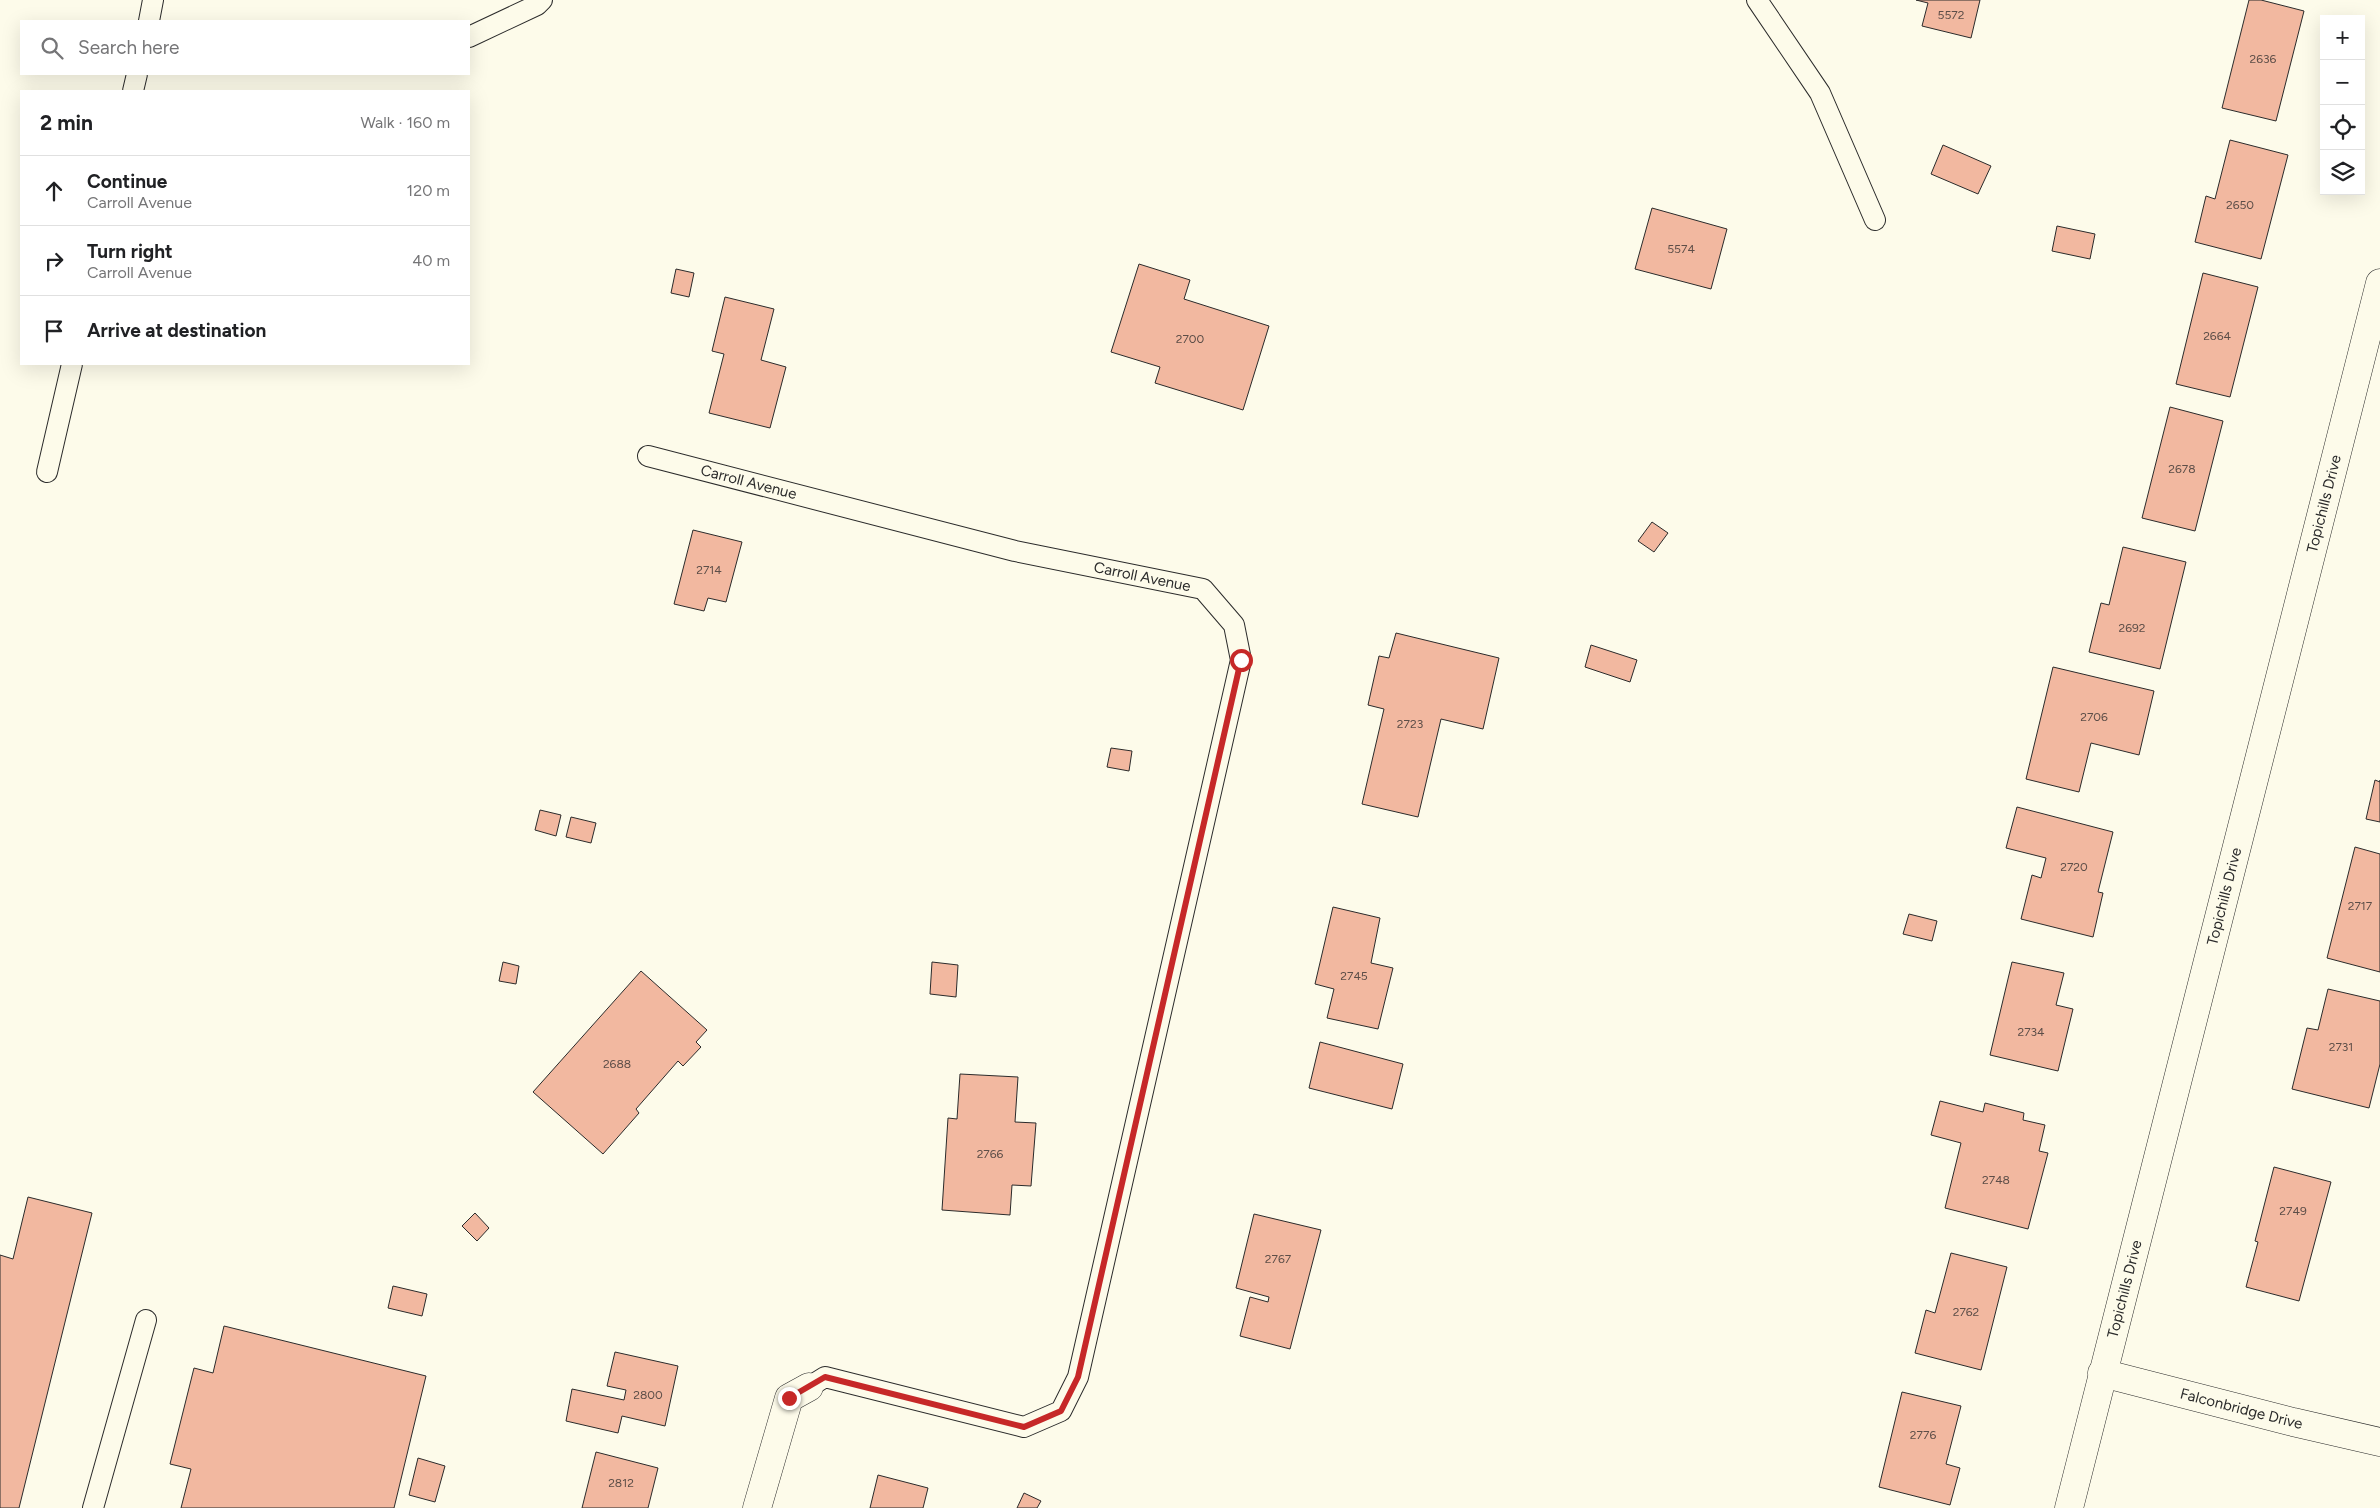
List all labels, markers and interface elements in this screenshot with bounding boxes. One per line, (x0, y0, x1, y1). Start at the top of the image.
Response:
house number: 5572 (1938, 8, 1964, 22)
map controls (2320, 15, 2365, 195)
button: + (2320, 15, 2365, 60)
search box (20, 20, 470, 75)
icon: search (38, 34, 66, 62)
text: Search here (78, 36, 180, 59)
house number: 2636 (2250, 52, 2277, 66)
button: − (2320, 60, 2365, 105)
button: locate (2320, 105, 2365, 150)
text: 2 min (40, 110, 93, 135)
text: Walk · 160 m (360, 113, 450, 132)
button: layers (2320, 150, 2365, 195)
text: Continue (87, 170, 167, 193)
icon: ahead (40, 177, 68, 205)
text: 120 m (407, 181, 450, 200)
text: Carroll Avenue (87, 193, 192, 212)
house number: 2650 (2226, 198, 2254, 212)
text: Turn right (87, 240, 173, 263)
house number: 5574 (1667, 242, 1695, 256)
icon: right (40, 247, 68, 275)
text: 40 m (412, 251, 450, 270)
text: Carroll Avenue (87, 263, 192, 282)
icon: arrive (40, 317, 68, 345)
text: Arrive at destination (87, 319, 266, 342)
house number: 2664 (2203, 329, 2231, 343)
house number: 2700 (1176, 332, 1205, 346)
street label: Topichills Drive (2303, 453, 2345, 555)
street label: Carroll Avenue (699, 461, 799, 503)
house number: 2678 (2168, 462, 2196, 476)
street label: Carroll Avenue (1092, 558, 1192, 595)
house number: 2714 (696, 563, 722, 577)
house number: 2692 (2118, 621, 2146, 635)
route start (1230, 649, 1253, 672)
house number: 2706 (2080, 710, 2108, 724)
house number: 2723 (1397, 717, 1423, 731)
street label: Topichills Drive (2203, 845, 2245, 947)
house number: 2720 (2060, 860, 2088, 874)
house number: 2717 (2348, 899, 2373, 913)
house number: 2745 (1340, 969, 1368, 983)
house number: 2734 (2017, 1025, 2045, 1039)
house number: 2731 (2329, 1040, 2353, 1054)
house number: 2688 (603, 1057, 631, 1071)
house number: 2766 (977, 1147, 1004, 1161)
house number: 2748 (1982, 1173, 2010, 1187)
house number: 2749 (2279, 1204, 2307, 1218)
street label: Topichills Drive (2104, 1238, 2146, 1340)
house number: 2767 (1265, 1252, 1292, 1266)
house number: 2762 (1953, 1305, 1979, 1319)
street label: Falconbridge Drive (2178, 1384, 2305, 1433)
route end (778, 1387, 801, 1410)
house number: 2800 (633, 1388, 663, 1402)
house number: 2776 (1910, 1428, 1936, 1442)
house number: 2812 (608, 1476, 634, 1490)

